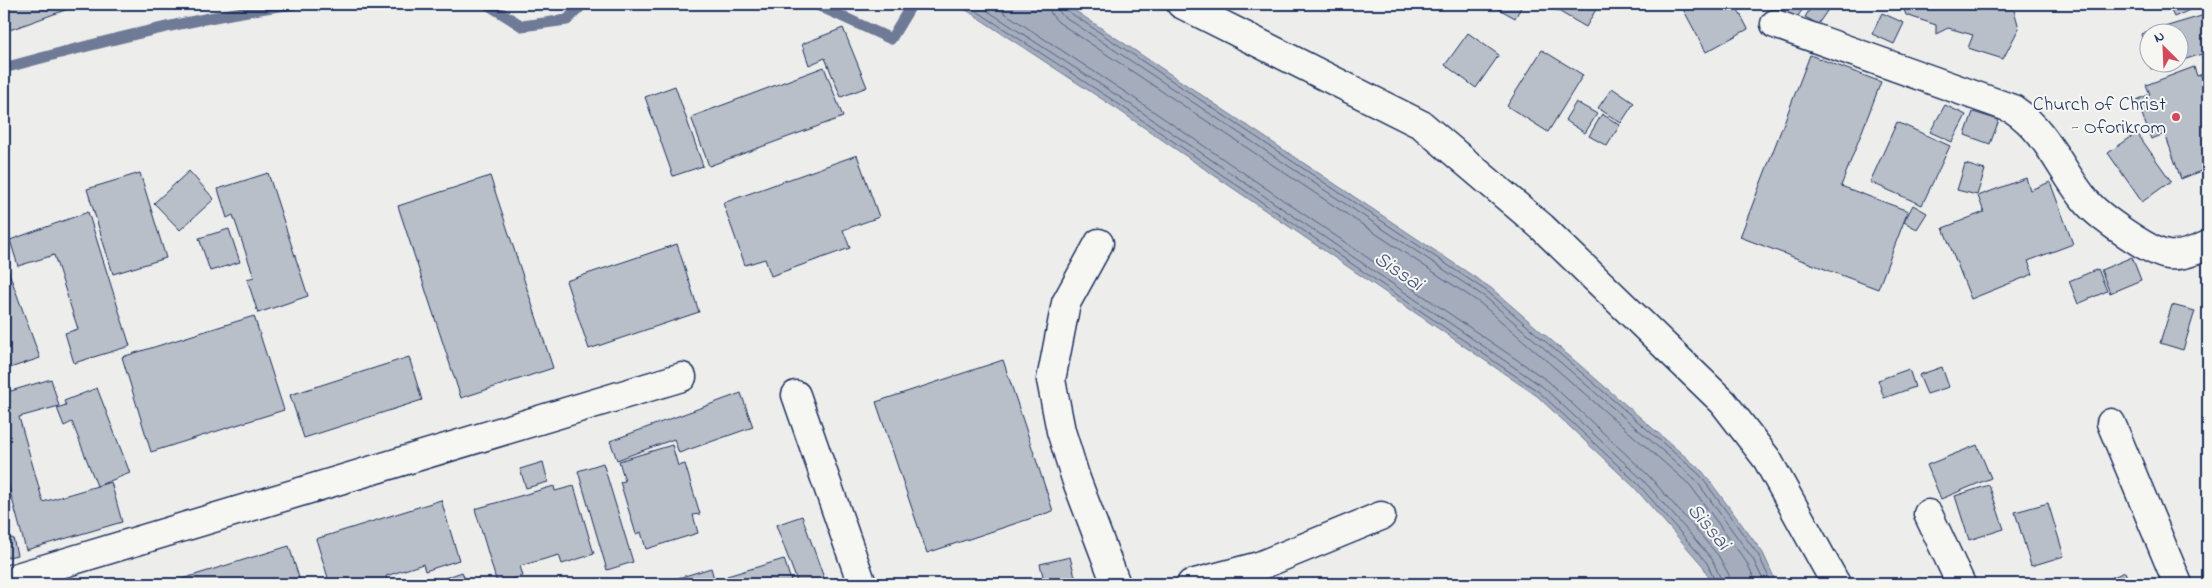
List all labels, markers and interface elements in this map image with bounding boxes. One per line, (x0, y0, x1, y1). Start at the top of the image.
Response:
north arrow (2140, 22, 2190, 72)
text: N (2151, 26, 2168, 49)
place label: Church of Christ - Oforikrom (2033, 91, 2166, 143)
marker: Church of Christ - Oforikrom (2170, 111, 2182, 123)
water label: Sissai (1367, 245, 1431, 301)
water label: Sissai (1679, 497, 1738, 559)

